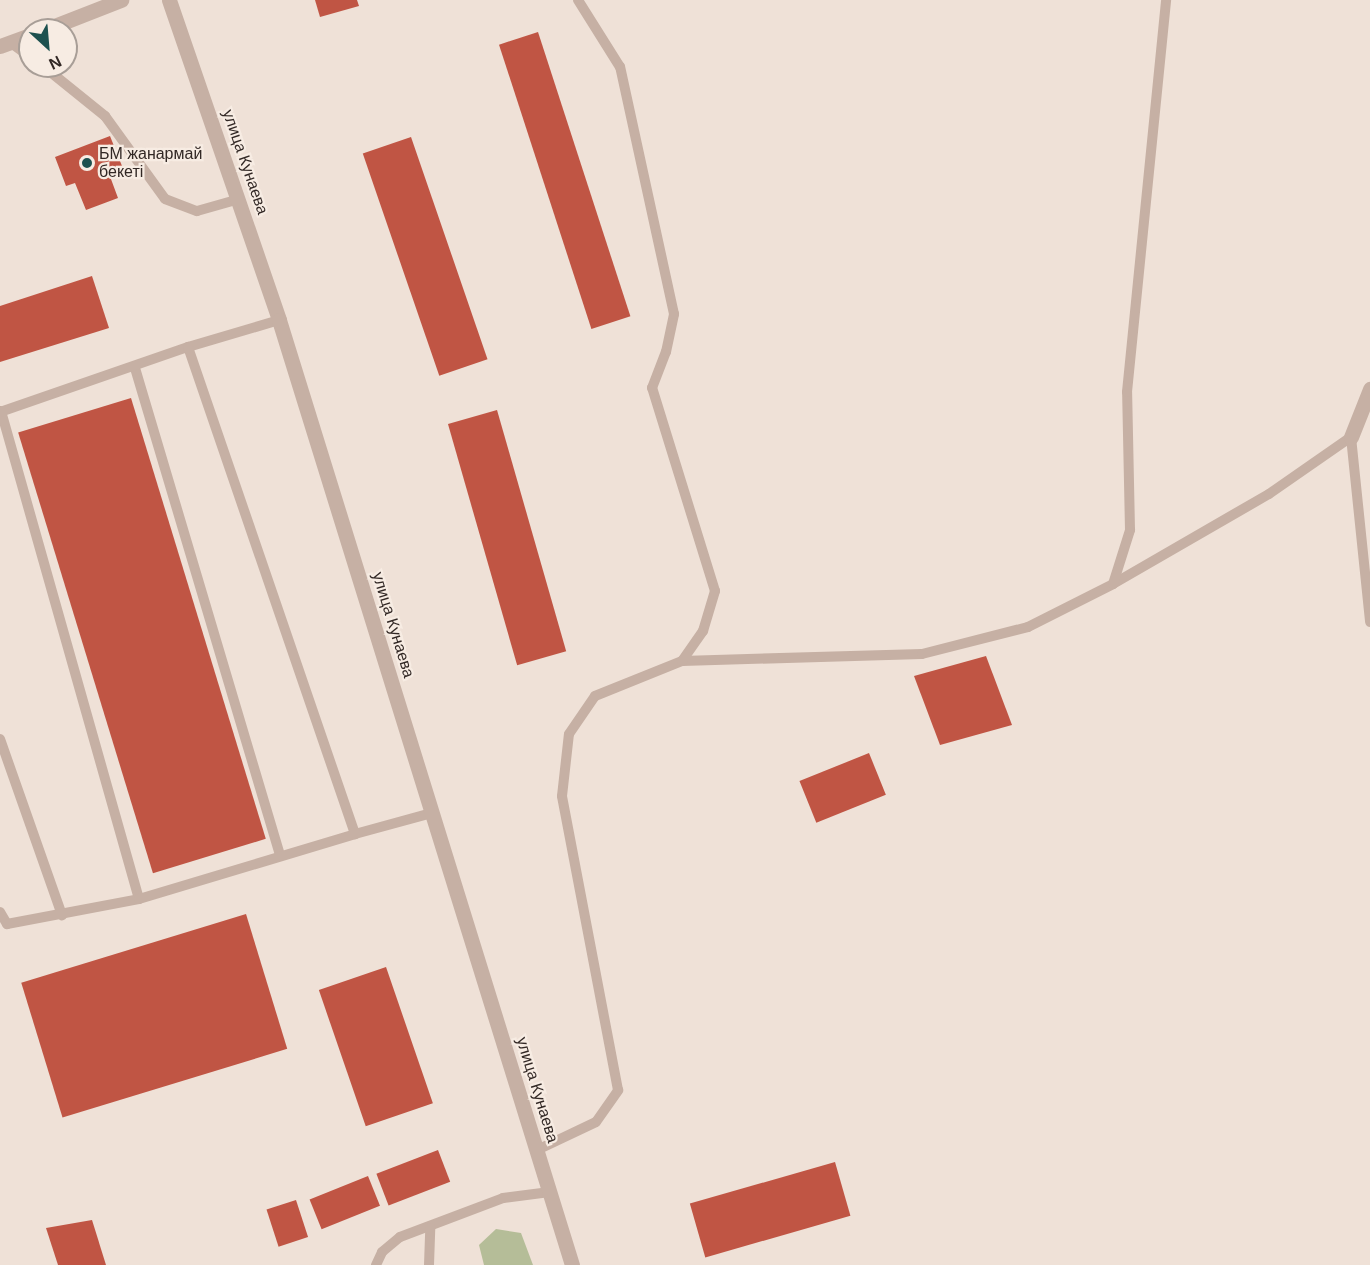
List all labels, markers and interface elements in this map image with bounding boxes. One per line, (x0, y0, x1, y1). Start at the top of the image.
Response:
north arrow (18, 18, 78, 78)
text: N (46, 53, 64, 73)
street label: улица Кунаева (218, 107, 272, 217)
place label: БМ жанармай бекеті (99, 144, 202, 182)
marker: БМ жанармай бекеті (80, 156, 94, 170)
street label: улица Кунаева (368, 570, 418, 680)
street label: улица Кунаева (512, 1035, 562, 1145)

